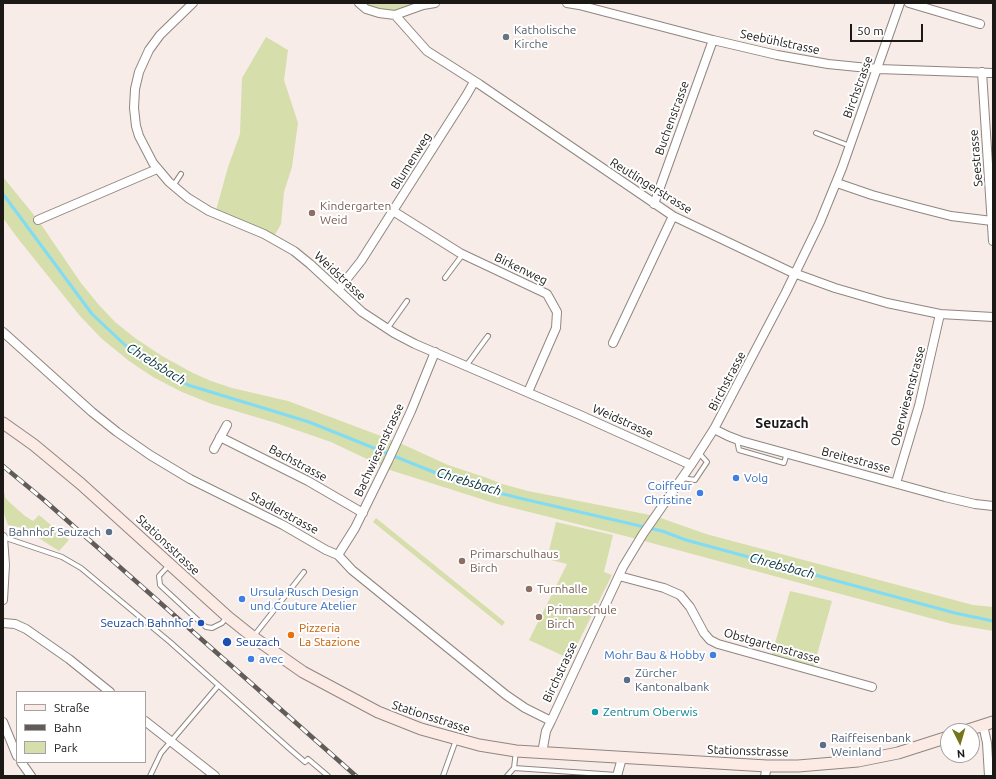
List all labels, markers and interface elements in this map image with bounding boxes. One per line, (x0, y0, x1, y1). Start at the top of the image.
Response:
scale bar (852, 16, 925, 42)
place label: Katholische Kirche (514, 23, 576, 51)
text: 50 m (857, 24, 884, 37)
street label: Seebühlstrasse (739, 27, 821, 57)
marker: Katholische Kirche (501, 32, 511, 42)
street label: Birchstrasse (840, 54, 876, 120)
street label: Buchenstrasse (652, 79, 692, 157)
street label: Seestrasse (966, 129, 986, 187)
street label: Blumenweg (388, 130, 434, 192)
street label: Reutlingerstrasse (607, 155, 695, 217)
place label: Kindergarten Weid (320, 199, 391, 227)
marker: Kindergarten Weid (307, 208, 317, 218)
street label: Weidstrasse (311, 249, 369, 303)
street label: Birkenweg (492, 250, 550, 288)
water label: Chrebsbach (124, 340, 188, 388)
street label: Oberwiesenstrasse (888, 344, 928, 448)
street label: Birchstrasse (705, 349, 749, 413)
street label: Bachwiesenstrasse (351, 401, 407, 499)
street label: Weidstrasse (590, 401, 656, 441)
district label: Seuzach (755, 415, 809, 431)
street label: Bachstrasse (266, 442, 330, 484)
street label: Breitestrasse (820, 444, 892, 476)
water label: Chrebsbach (435, 465, 503, 499)
place label: Volg (744, 471, 768, 485)
marker: Volg (731, 473, 741, 483)
place label: Coiffeur Christine (644, 479, 692, 507)
marker: Coiffeur Christine (695, 488, 705, 498)
street label: Stadlerstrasse (247, 489, 321, 537)
street label: Stationsstrasse (133, 512, 203, 578)
place label: Bahnhof Seuzach (8, 525, 101, 539)
marker: Bahnhof Seuzach (104, 527, 114, 537)
place label: Primarschulhaus Birch (470, 547, 558, 575)
water label: Chrebsbach (748, 550, 816, 582)
marker: Primarschulhaus Birch (457, 556, 467, 566)
place label: Turnhalle (537, 582, 588, 596)
marker: Turnhalle (524, 584, 534, 594)
place label: Ursula Rusch Design und Couture Atelier (250, 585, 359, 613)
marker: Ursula Rusch Design und Couture Atelier (237, 594, 247, 604)
place label: Primarschule Birch (547, 603, 617, 631)
marker: Primarschule Birch (534, 612, 544, 622)
place label: Seuzach Bahnhof (100, 616, 193, 630)
marker: Seuzach Bahnhof (196, 618, 206, 628)
place label: Pizzeria La Stazione (299, 621, 360, 649)
street label: Obstgartenstrasse (722, 625, 822, 667)
marker: Pizzeria La Stazione (286, 630, 296, 640)
place label: Seuzach (236, 635, 280, 649)
marker: Seuzach (221, 636, 233, 648)
street label: Birchstrasse (540, 639, 580, 705)
place label: Mohr Bau & Hobby (604, 648, 705, 662)
marker: Mohr Bau & Hobby (708, 650, 718, 660)
place label: avec (259, 652, 283, 666)
marker: avec (246, 654, 256, 664)
place label: Zürcher Kantonalbank (635, 666, 709, 694)
marker: Zürcher Kantonalbank (622, 675, 632, 685)
legend (16, 691, 146, 763)
street label: Stationsstrasse (390, 698, 472, 736)
text: Straße (54, 701, 90, 714)
place label: Zentrum Oberwis (603, 705, 698, 719)
marker: Zentrum Oberwis (590, 707, 600, 717)
text: Bahn (54, 721, 82, 734)
north arrow (940, 723, 980, 763)
place label: Raiffeisenbank Weinland (831, 731, 911, 759)
marker: Raiffeisenbank Weinland (818, 740, 828, 750)
text: Park (54, 741, 78, 754)
street label: Stationsstrasse (707, 742, 789, 760)
text: N (956, 748, 966, 760)

